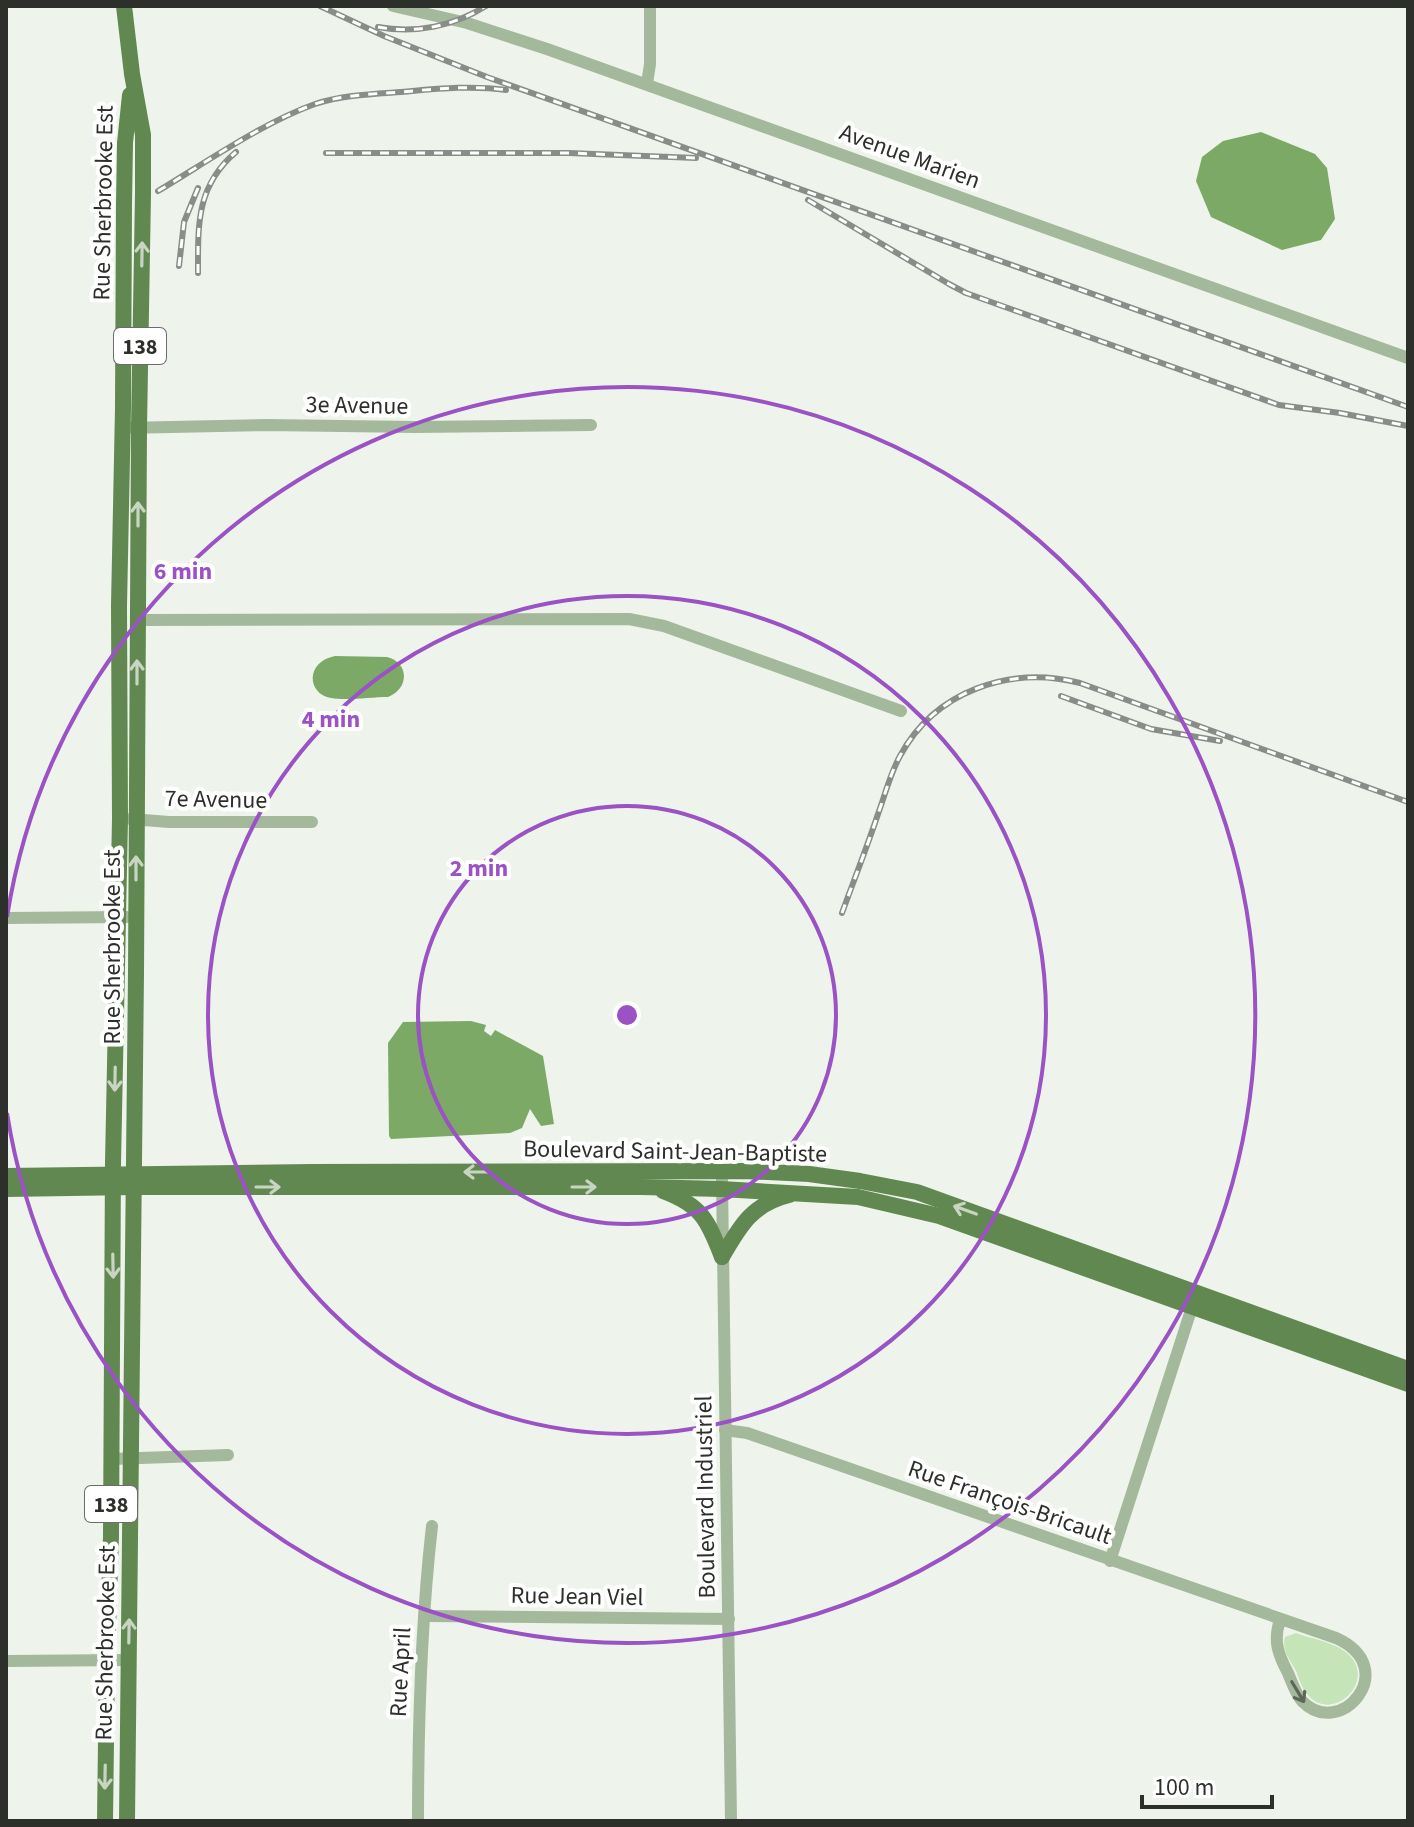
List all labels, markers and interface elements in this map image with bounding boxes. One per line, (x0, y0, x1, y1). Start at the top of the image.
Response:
street label: Rue Sherbrooke Est (84, 105, 123, 301)
street label: Avenue Marien (835, 115, 985, 198)
one-way arrow (134, 241, 150, 268)
road number: 138 (114, 328, 166, 364)
street label: 3e Avenue (305, 387, 409, 424)
one-way arrow (130, 501, 146, 528)
text: 6 min (154, 554, 212, 589)
one-way arrow (129, 659, 145, 686)
text: 4 min (302, 702, 360, 737)
street label: 7e Avenue (164, 781, 268, 818)
street label: Rue Sherbrooke Est (95, 849, 130, 1045)
text: 2 min (450, 851, 508, 886)
one-way arrow (128, 855, 144, 882)
centre of rings (613, 1001, 641, 1029)
one-way arrow (107, 1065, 122, 1092)
street label: Boulevard Saint-Jean-Baptiste (523, 1131, 827, 1172)
one-way arrow (463, 1164, 490, 1180)
one-way arrow (254, 1179, 281, 1195)
one-way arrow (570, 1179, 597, 1195)
one-way arrow (953, 1202, 978, 1216)
one-way arrow (105, 1252, 121, 1279)
street label: Boulevard Industriel (686, 1395, 725, 1599)
street label: Rue François-Bricault (903, 1451, 1116, 1554)
road number: 138 (85, 1486, 137, 1522)
street label: Rue Sherbrooke Est (86, 1545, 125, 1741)
street label: Rue Jean Viel (510, 1578, 644, 1615)
one-way arrow (121, 1618, 137, 1645)
street label: Rue April (381, 1626, 420, 1718)
one-way arrow (1290, 1680, 1306, 1703)
scale bar (1142, 1759, 1272, 1809)
one-way arrow (98, 1763, 113, 1790)
text: 100 m (1154, 1770, 1214, 1805)

